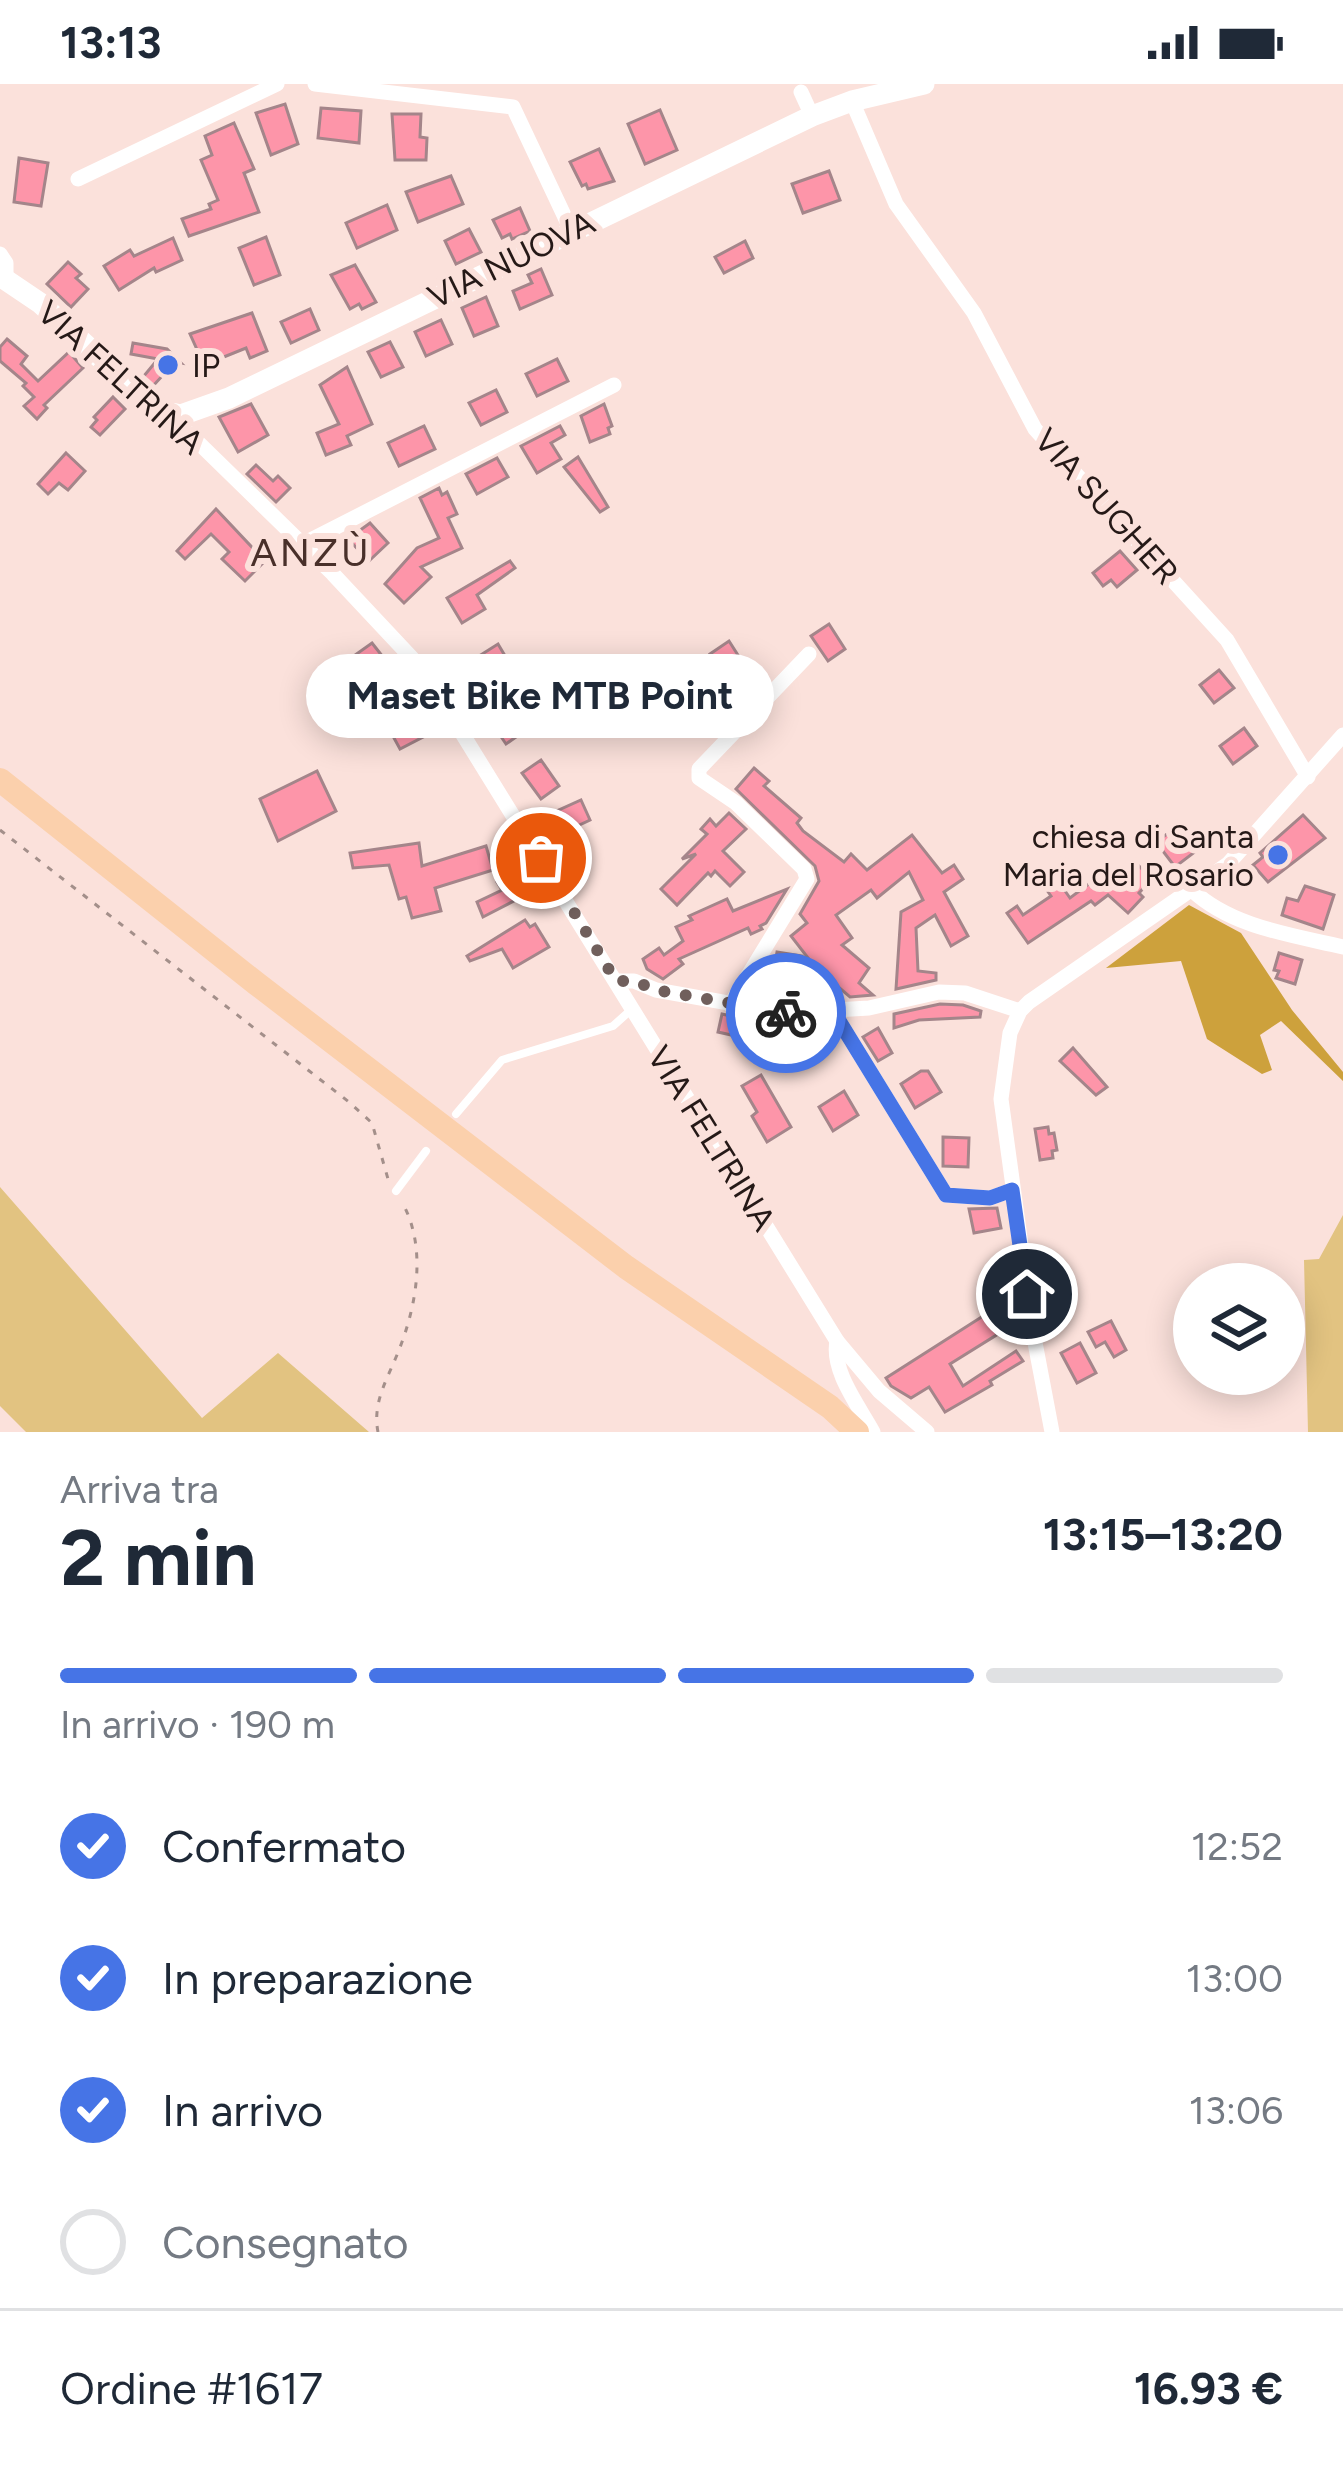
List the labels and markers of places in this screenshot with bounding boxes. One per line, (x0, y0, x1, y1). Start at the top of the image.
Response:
place label: IP (192, 346, 220, 385)
marker: IP (155, 352, 181, 378)
callout: Maset Bike MTB Point (307, 654, 775, 738)
pin (490, 807, 592, 909)
place label: chiesa di Santa Maria del Rosario (1003, 817, 1254, 894)
marker: chiesa di Santa Maria del Rosario (1265, 842, 1291, 868)
pin (976, 1243, 1078, 1345)

